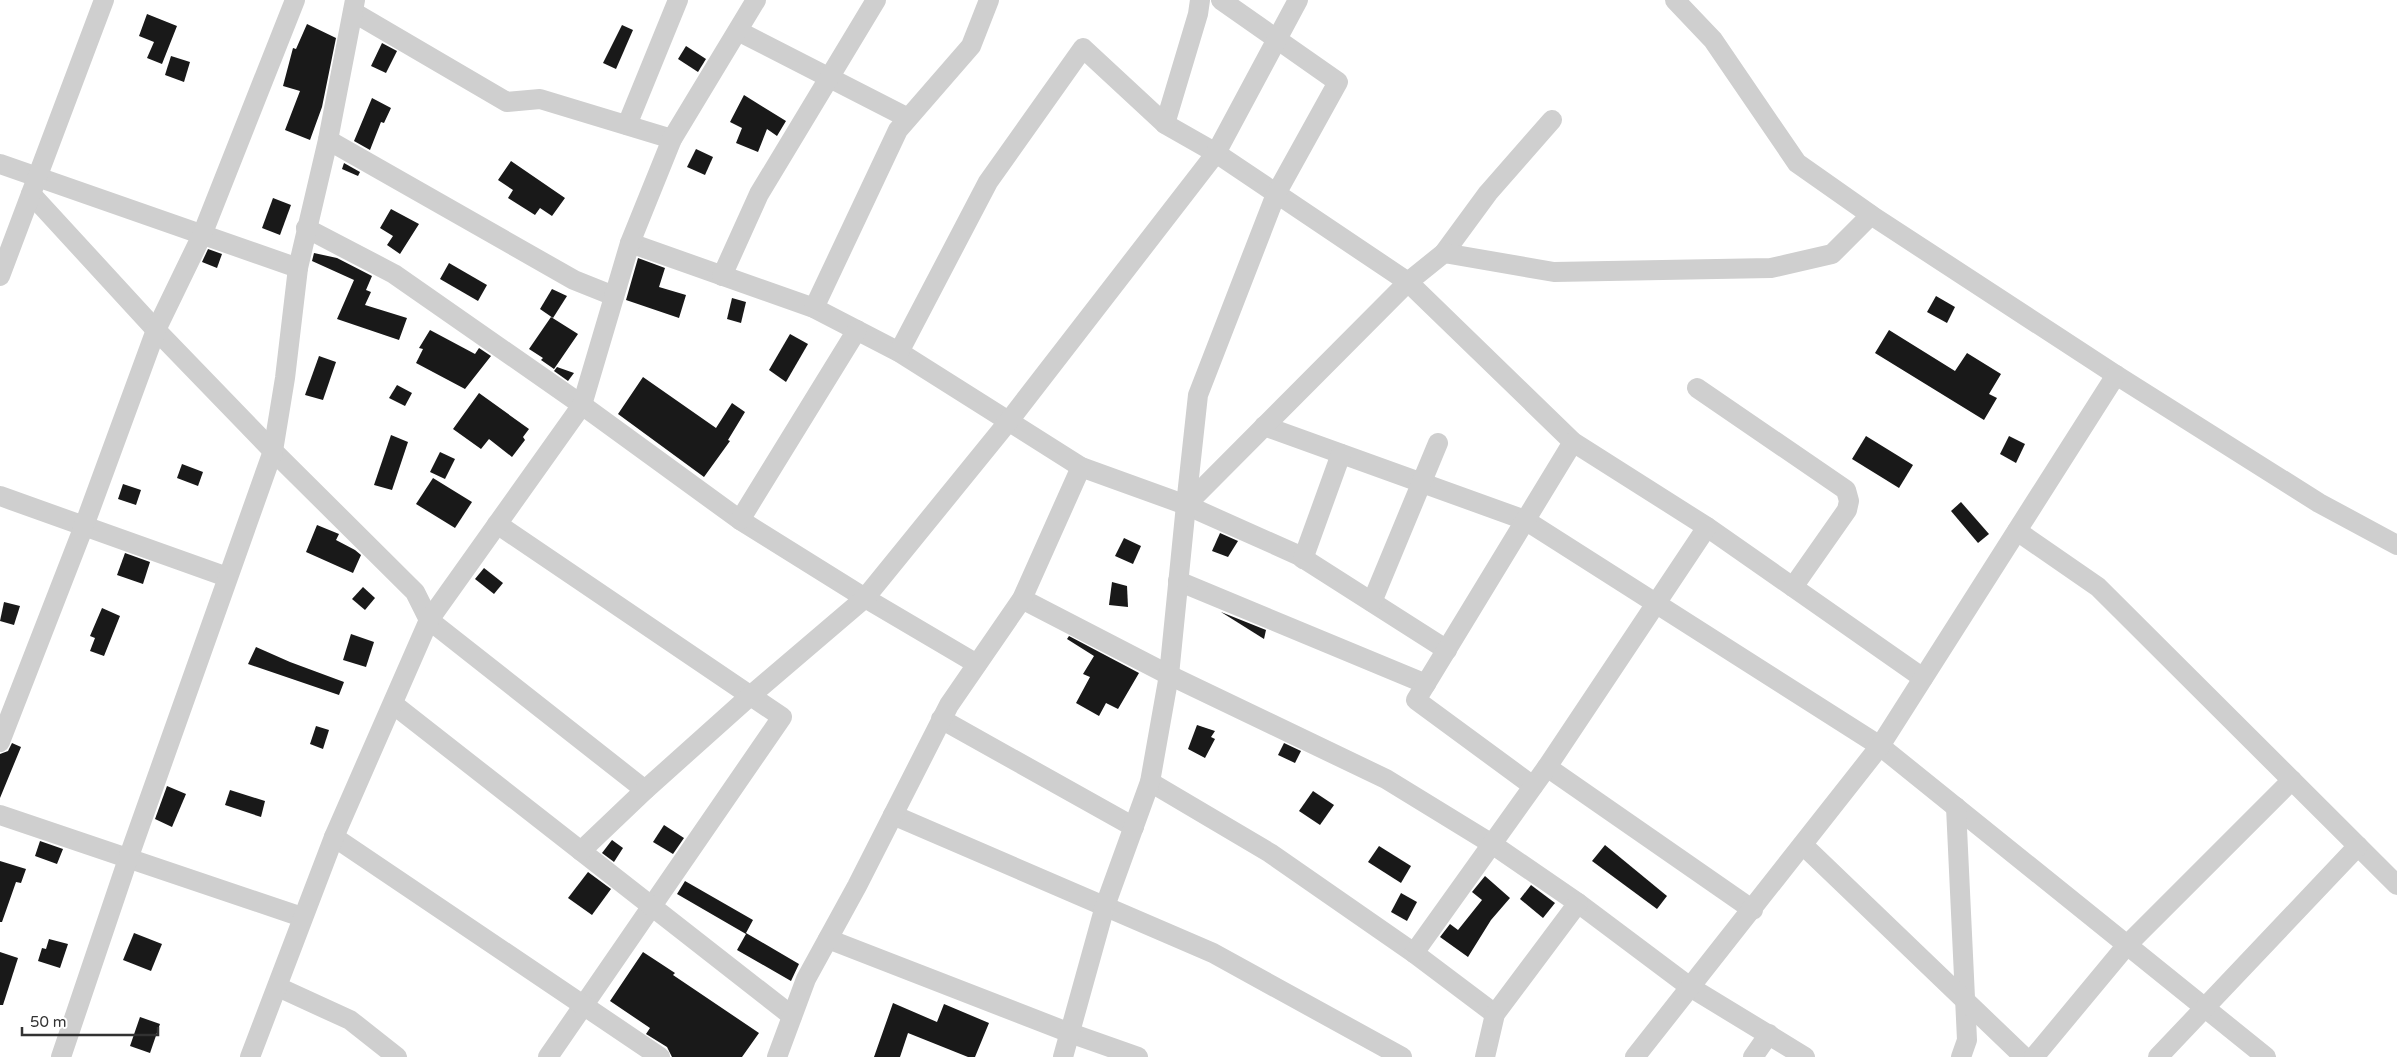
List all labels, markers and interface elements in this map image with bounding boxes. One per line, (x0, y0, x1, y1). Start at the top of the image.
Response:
scale bar (22, 1004, 159, 1036)
text: 50 m (30, 1013, 67, 1031)

